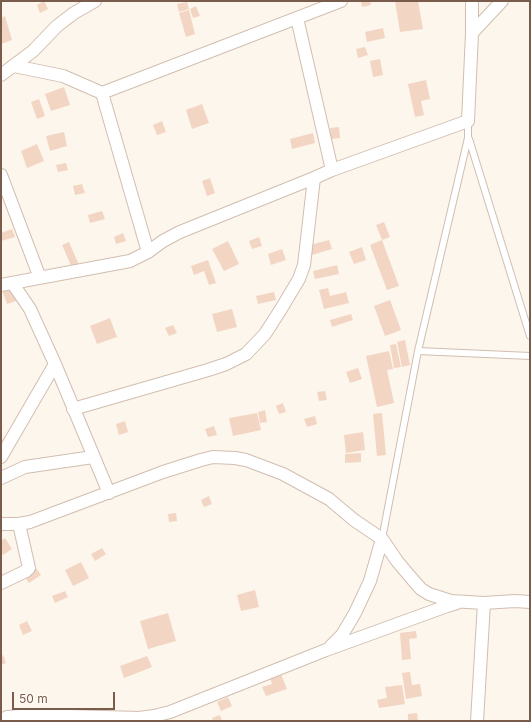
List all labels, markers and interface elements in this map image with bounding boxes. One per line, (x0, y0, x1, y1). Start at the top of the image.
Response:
scale bar (14, 684, 117, 710)
text: 50 m (19, 691, 48, 706)

